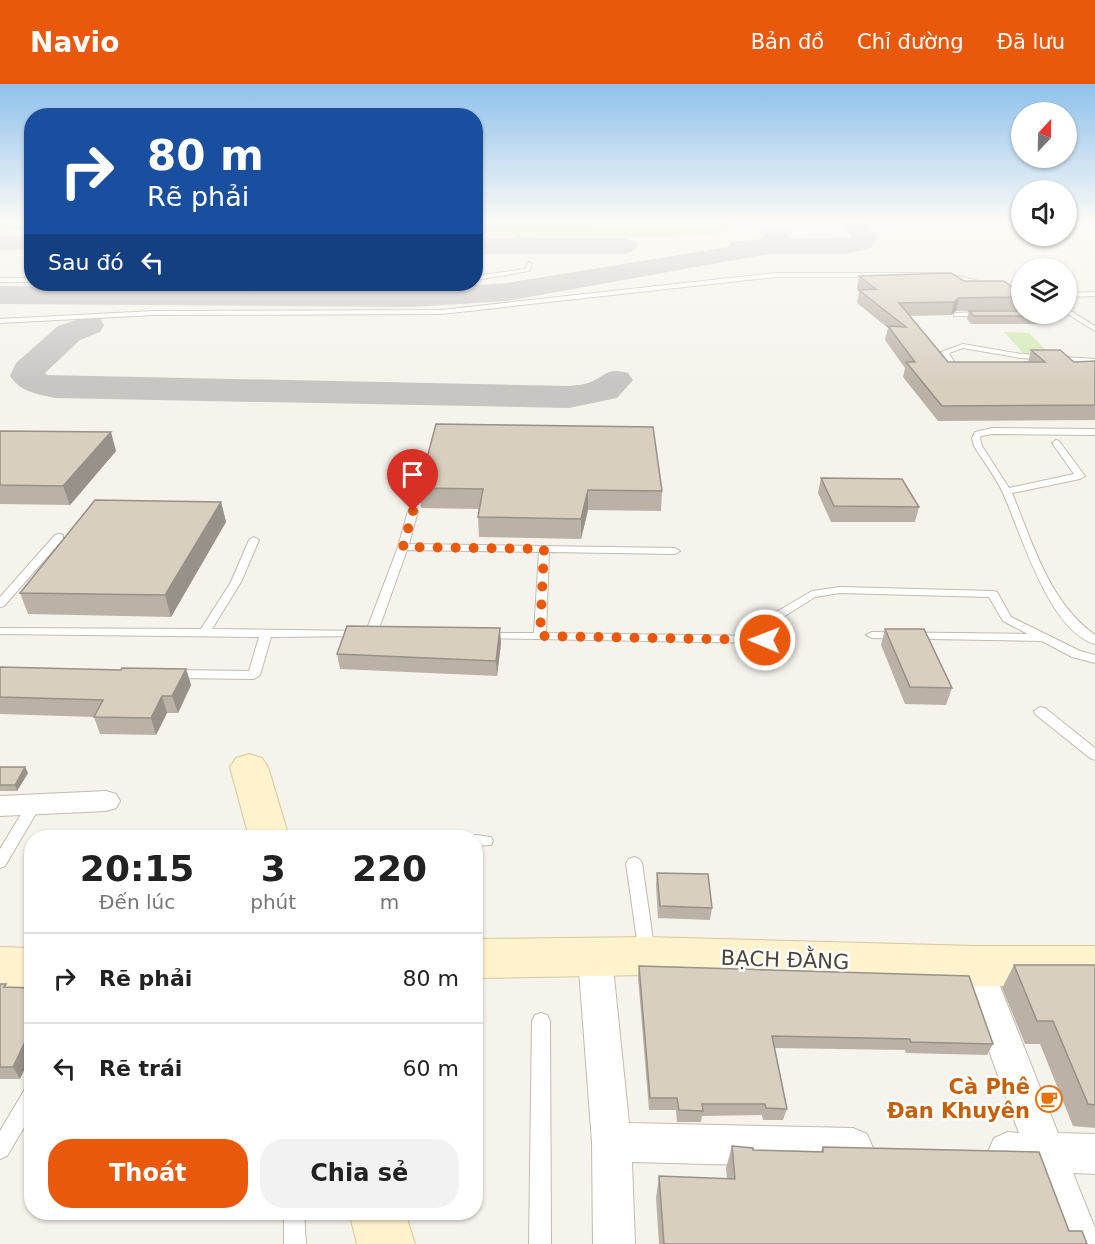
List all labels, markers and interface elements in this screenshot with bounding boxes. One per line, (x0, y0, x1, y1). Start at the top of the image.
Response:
text: Navio (30, 26, 119, 59)
text: Bản đồ (751, 30, 824, 54)
text: Chỉ đường (857, 30, 964, 54)
text: Đã lưu (997, 30, 1065, 54)
north arrow (1011, 102, 1077, 168)
map controls (1011, 102, 1077, 324)
text: 80 m (147, 131, 264, 180)
icon: right (48, 132, 126, 210)
button: sound (1011, 180, 1077, 246)
text: Rẽ phải (147, 181, 249, 212)
icon: left (136, 246, 169, 279)
text: Sau đó (48, 250, 124, 275)
button: layers (1011, 258, 1077, 324)
pin (387, 449, 438, 511)
icon: arrive (396, 458, 429, 491)
position arrow (733, 608, 797, 672)
text: 20:15 (80, 848, 194, 889)
text: 3 (261, 848, 286, 889)
text: 220 (352, 848, 427, 889)
text: Đến lúc (99, 890, 175, 914)
text: phút (250, 890, 296, 914)
text: m (380, 890, 399, 914)
street label: BẠCH ĐẰNG (720, 942, 850, 974)
icon: right (48, 962, 81, 995)
text: Rẽ phải (99, 966, 192, 991)
text: 80 m (403, 966, 459, 991)
icon: left (48, 1052, 81, 1085)
text: Rẽ trái (99, 1056, 182, 1081)
text: 60 m (403, 1056, 459, 1081)
place label: Cà Phê Đan Khuyên (887, 1075, 1030, 1123)
cafe icon: Cà Phê Đan Khuyên (1034, 1084, 1064, 1114)
button: Thoát (48, 1139, 248, 1208)
button: Chia sẻ (260, 1139, 459, 1208)

